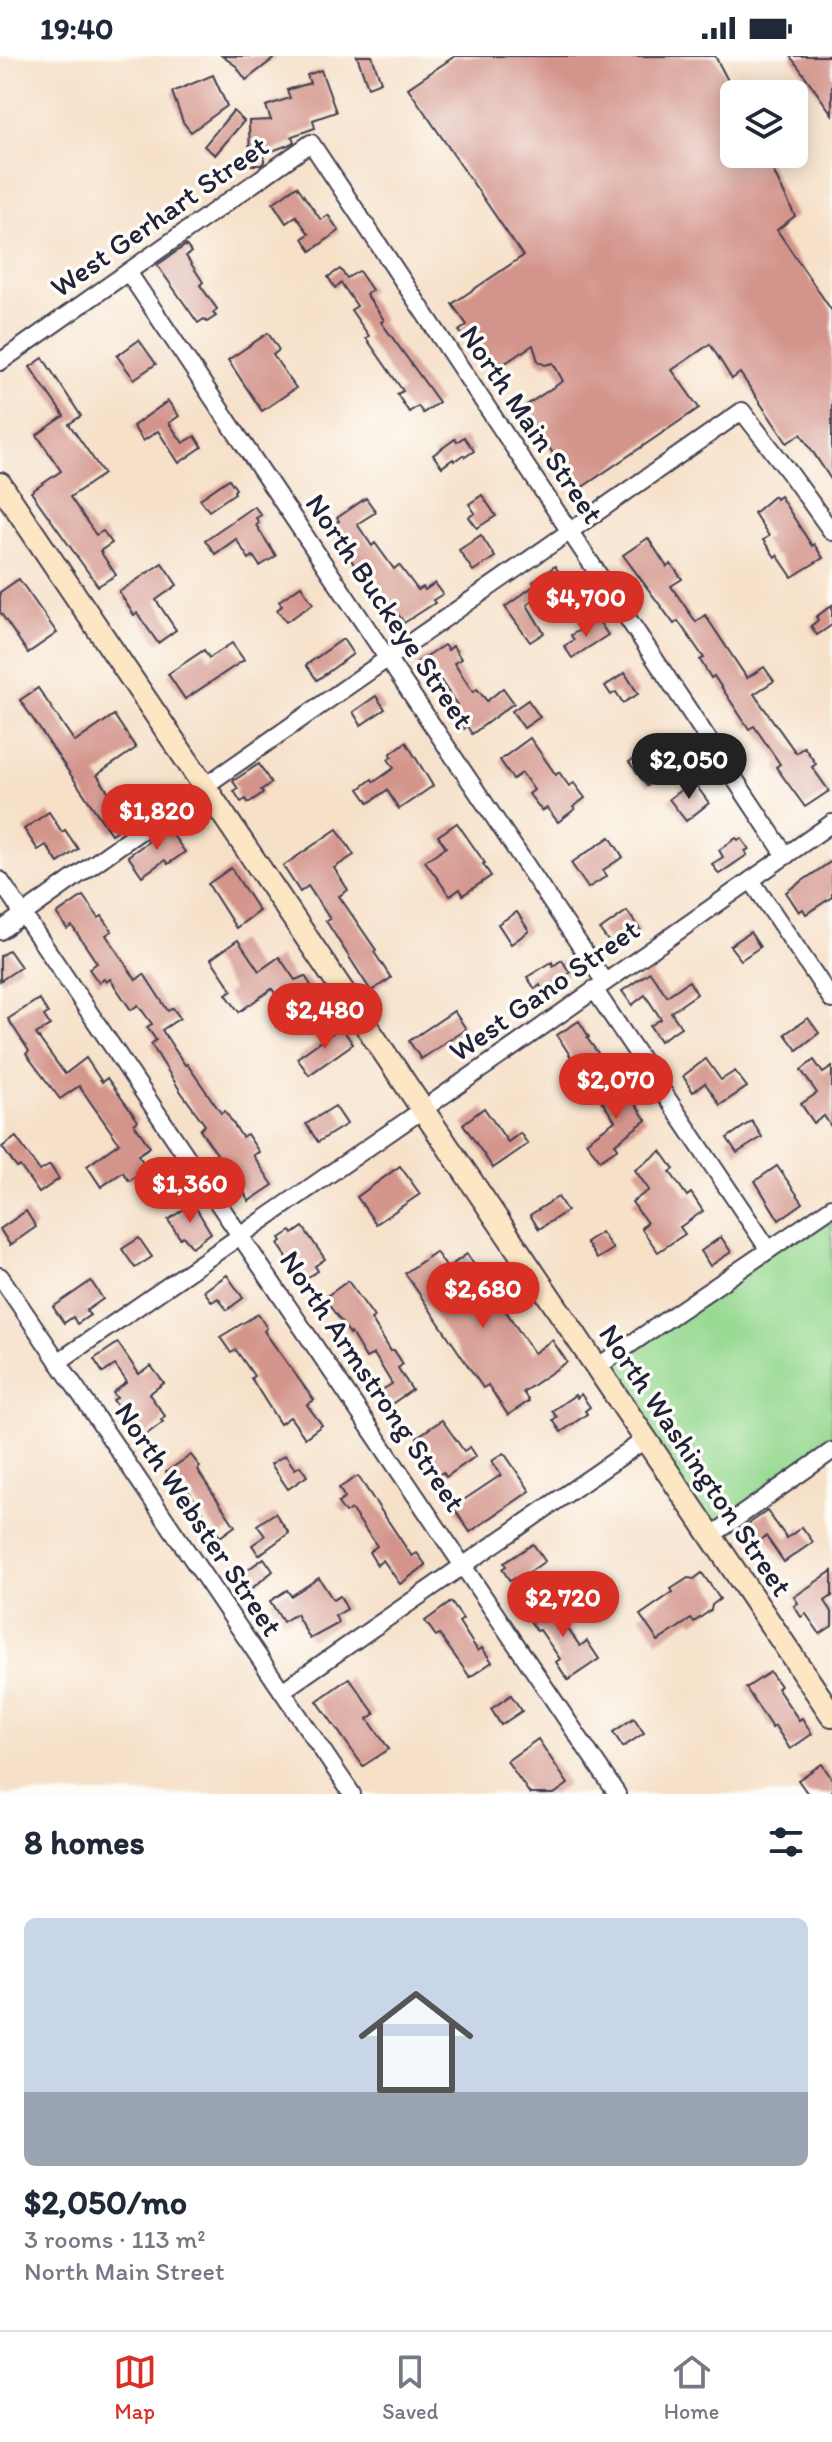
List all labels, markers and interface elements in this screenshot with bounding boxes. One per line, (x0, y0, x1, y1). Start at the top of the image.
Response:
text: 19:40 (40, 10, 113, 47)
map controls (720, 80, 808, 168)
button: layers (720, 80, 808, 168)
street label: West Gerhart Street (43, 127, 275, 305)
street label: North Main Street (452, 318, 612, 530)
street label: North Buckeye Street (298, 487, 482, 735)
pin: $4,700 (521, 571, 651, 639)
text: $4,700 (546, 581, 626, 613)
pin: $2,050 (624, 733, 754, 801)
text: $2,050 (650, 743, 728, 775)
pin: $1,820 (92, 784, 222, 852)
text: $1,820 (119, 794, 195, 826)
street label: West Gano Street (442, 911, 646, 1069)
pin: $2,480 (260, 983, 390, 1051)
text: $2,480 (286, 993, 364, 1025)
pin: $2,070 (551, 1053, 681, 1121)
text: $2,070 (577, 1063, 655, 1095)
pin: $1,360 (125, 1157, 255, 1225)
text: $1,360 (152, 1167, 228, 1199)
street label: North Armstrong Street (272, 1243, 474, 1519)
pin: $2,680 (418, 1262, 548, 1330)
text: $2,680 (444, 1272, 522, 1304)
street label: North Washington Street (591, 1317, 801, 1603)
street label: North Webster Street (107, 1395, 291, 1643)
pin: $2,720 (498, 1571, 628, 1639)
text: $2,720 (525, 1581, 601, 1613)
icon: filters (764, 1820, 808, 1864)
text: 8 homes (24, 1822, 145, 1863)
icon: home (344, 1970, 488, 2114)
text: $2,050/mo (24, 2182, 187, 2223)
text: 3 rooms · 113 m² (24, 2223, 206, 2255)
text: North Main Street (24, 2255, 225, 2287)
tab: Map (113, 2350, 157, 2425)
tab: Saved (382, 2350, 438, 2425)
tab: Home (664, 2350, 719, 2425)

